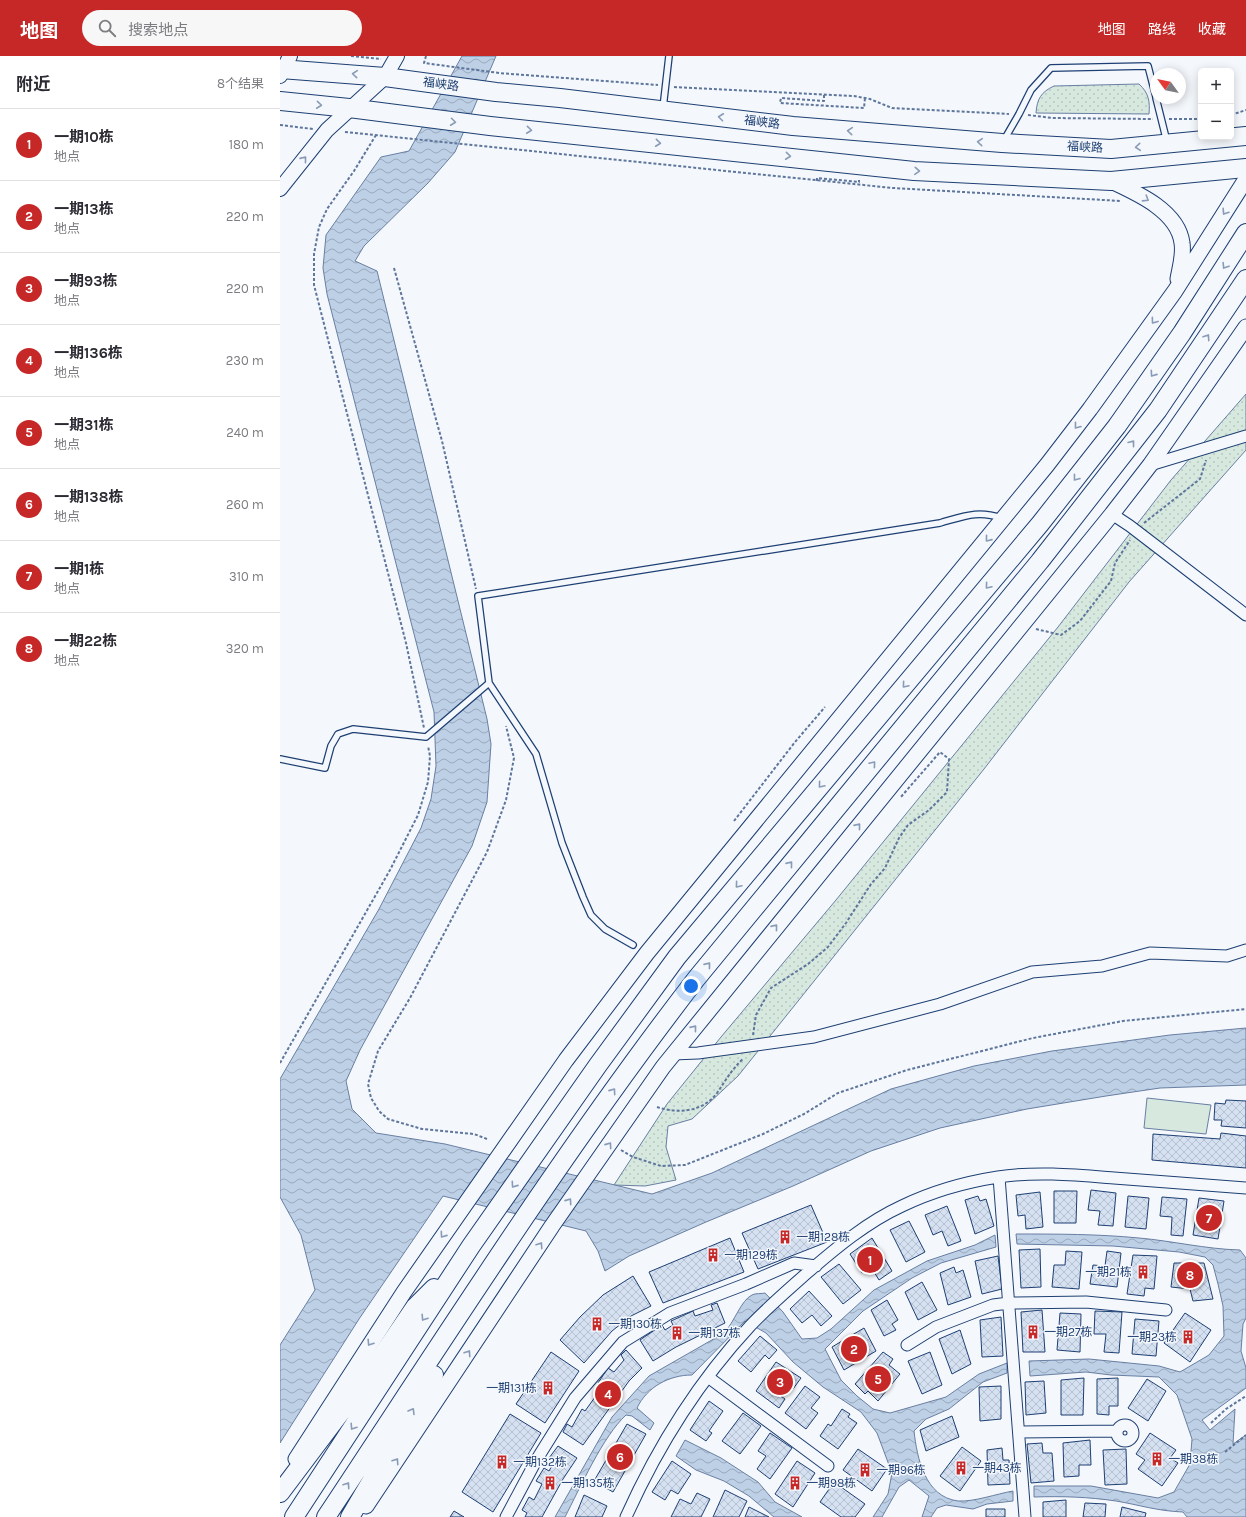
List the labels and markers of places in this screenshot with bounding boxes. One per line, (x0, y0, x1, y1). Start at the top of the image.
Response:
pin: 7 (1196, 1203, 1222, 1233)
building icon: 一期128栋 (777, 1229, 793, 1245)
place label: 一期128栋 (796, 1230, 850, 1244)
pin: 1 (857, 1245, 883, 1275)
building icon: 一期129栋 (705, 1247, 721, 1263)
place label: 一期129栋 (724, 1248, 778, 1262)
pin: 8 (1177, 1260, 1203, 1290)
building icon: 一期21栋 (1135, 1264, 1151, 1280)
place label: 一期21栋 (1085, 1265, 1132, 1279)
building icon: 一期130栋 (589, 1316, 605, 1332)
place label: 一期130栋 (608, 1317, 662, 1331)
building icon: 一期27栋 (1025, 1324, 1041, 1340)
building icon: 一期137栋 (669, 1325, 685, 1341)
place label: 一期27栋 (1044, 1325, 1093, 1339)
place label: 一期137栋 (688, 1326, 741, 1340)
building icon: 一期23栋 (1180, 1329, 1196, 1345)
place label: 一期23栋 (1127, 1330, 1177, 1344)
pin: 2 (841, 1334, 867, 1364)
pin: 5 (865, 1364, 891, 1394)
pin: 3 (767, 1367, 793, 1397)
pin: 4 (595, 1379, 621, 1409)
building icon: 一期131栋 (540, 1380, 556, 1396)
place label: 一期131栋 (486, 1381, 537, 1395)
pin: 6 (607, 1442, 633, 1472)
building icon: 一期38栋 (1149, 1451, 1165, 1467)
place label: 一期38栋 (1168, 1452, 1218, 1466)
building icon: 一期132栋 (494, 1454, 510, 1470)
place label: 一期132栋 (513, 1455, 567, 1469)
building icon: 一期43栋 (953, 1460, 969, 1476)
place label: 一期43栋 (972, 1461, 1022, 1475)
building icon: 一期96栋 (857, 1462, 873, 1478)
place label: 一期96栋 (876, 1463, 926, 1477)
building icon: 一期135栋 (542, 1475, 558, 1491)
building icon: 一期98栋 (787, 1475, 803, 1491)
place label: 一期135栋 (561, 1476, 615, 1490)
place label: 一期98栋 (806, 1476, 856, 1490)

